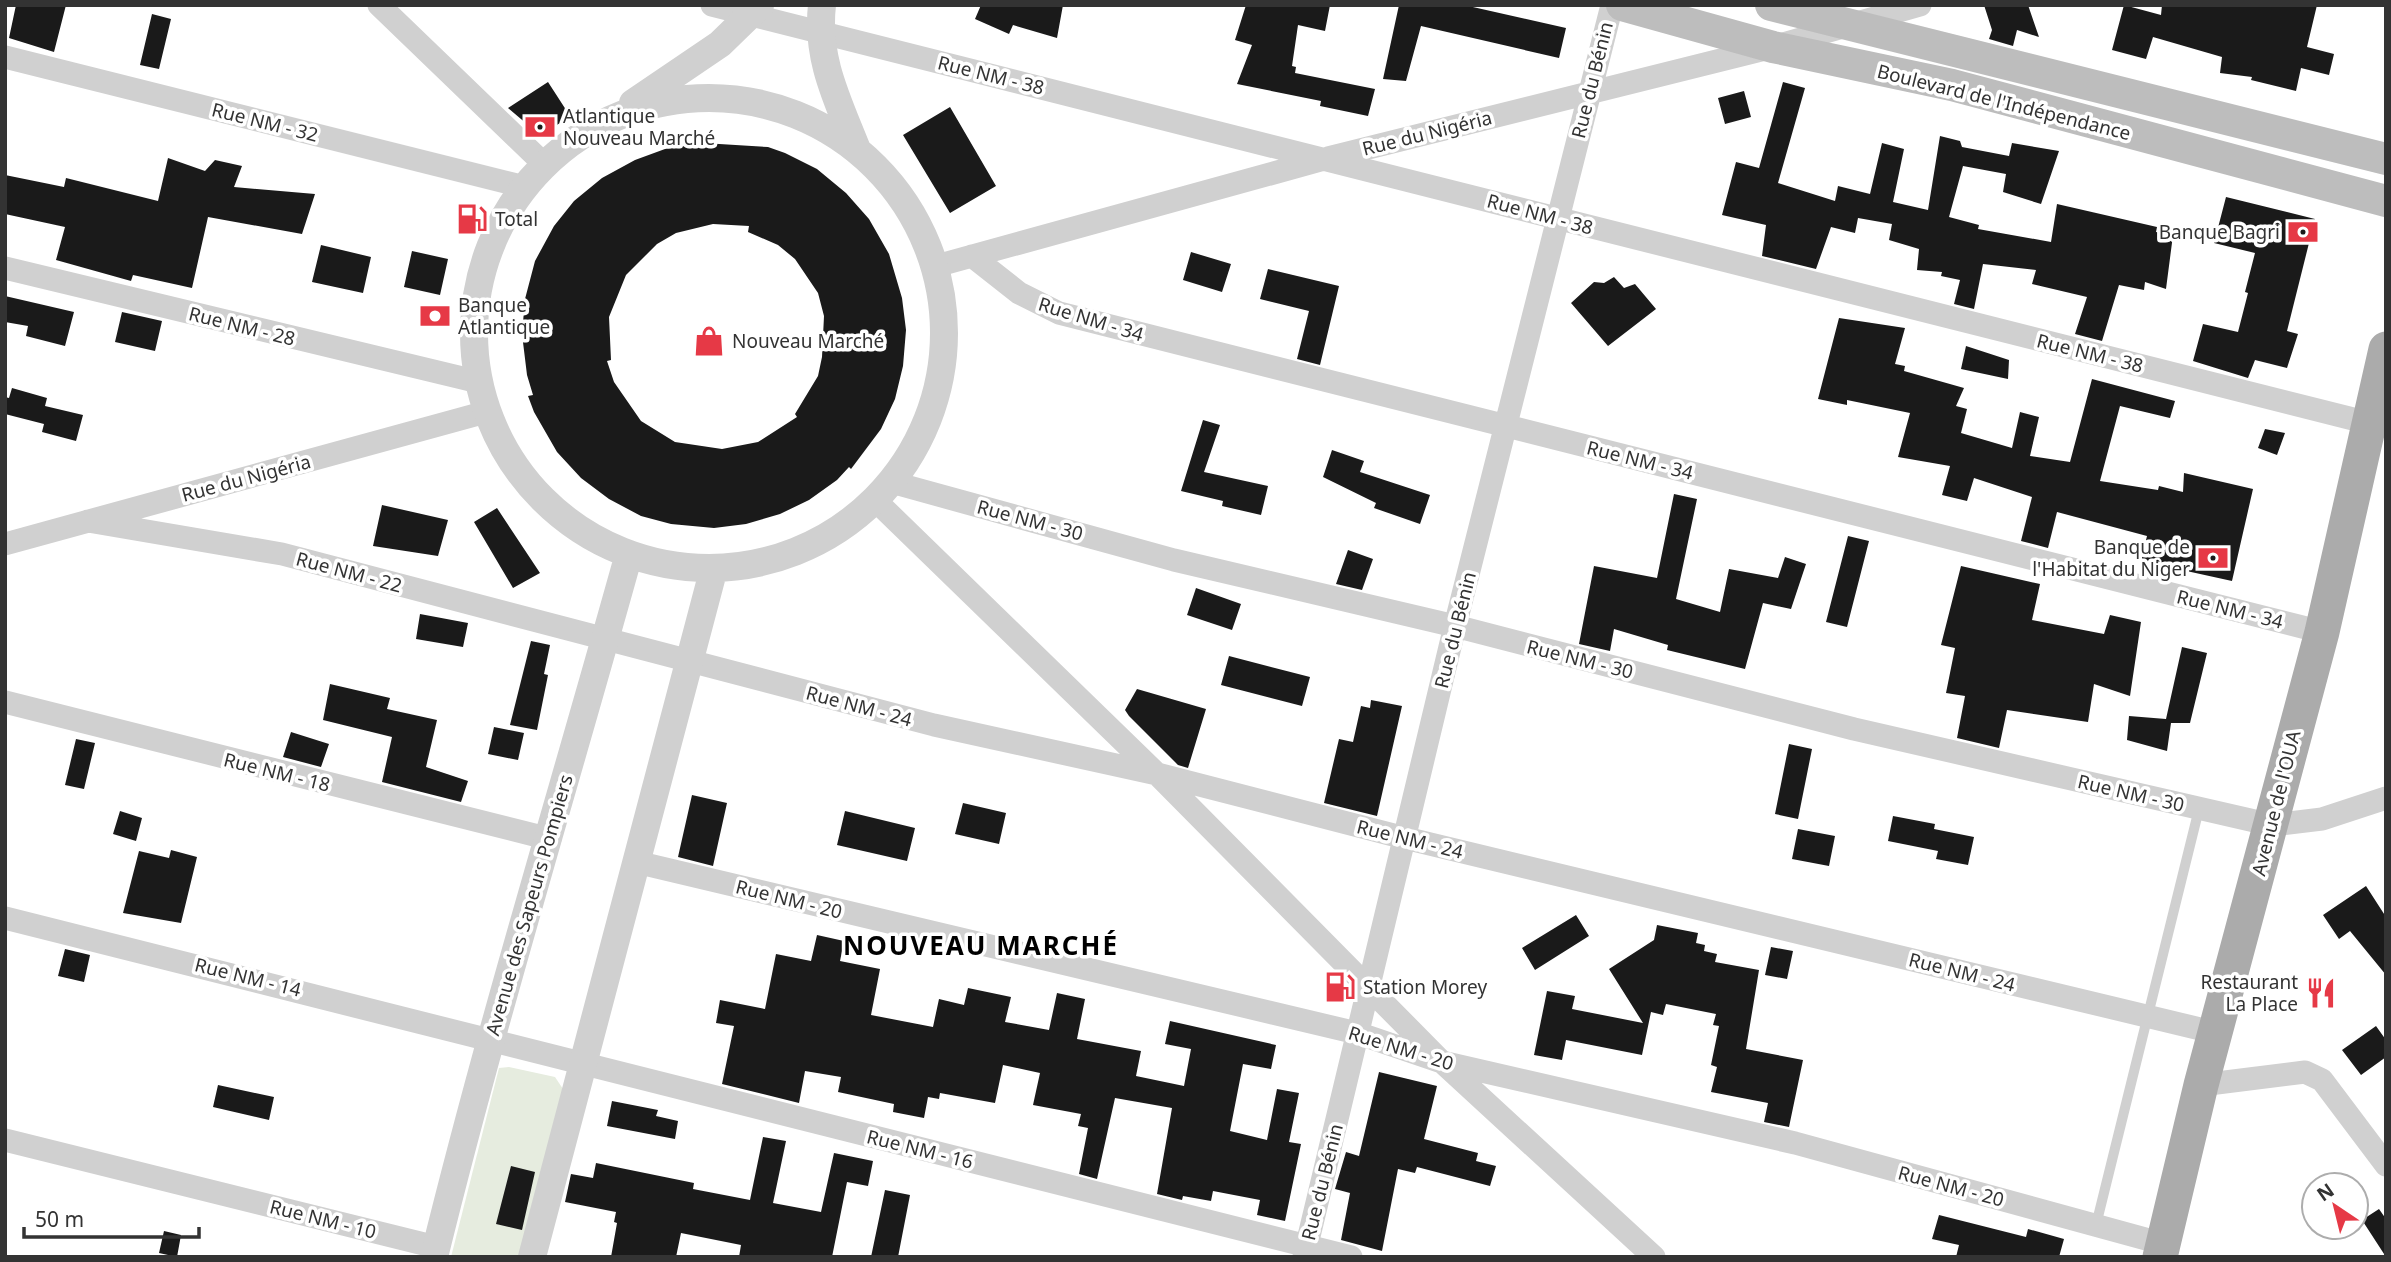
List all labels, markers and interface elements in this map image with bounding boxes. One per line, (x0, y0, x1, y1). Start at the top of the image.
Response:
street label: Rue du Bénin (1565, 19, 1619, 141)
street label: Rue NM - 38 (935, 49, 1047, 101)
street label: Boulevard de l'Indépendance (1875, 58, 2133, 146)
street label: Rue NM - 32 (209, 96, 321, 148)
place label: Atlantique Nouveau Marché (563, 103, 715, 151)
street label: Rue du Nigéria (1359, 104, 1495, 162)
bank icon: Atlantique Nouveau Marché (523, 110, 557, 144)
street label: Rue NM - 38 (1484, 187, 1596, 241)
fuel station icon: Total (455, 202, 489, 236)
place label: Total (495, 206, 538, 232)
bank icon: Banque Bagri (2286, 215, 2320, 249)
place label: Banque Bagri (2159, 219, 2280, 245)
street label: Rue NM - 34 (1035, 291, 1147, 347)
place label: Banque Atlantique (458, 292, 550, 340)
bank icon: Banque Atlantique (418, 299, 452, 333)
street label: Rue NM - 28 (186, 300, 298, 352)
shop icon: Nouveau Marché (692, 324, 726, 358)
street label: Rue NM - 38 (2034, 327, 2146, 379)
place label: Nouveau Marché (732, 328, 884, 354)
street label: Rue NM - 34 (1584, 434, 1696, 486)
street label: Rue du Nigéria (179, 448, 313, 508)
street label: Rue NM - 30 (974, 493, 1086, 547)
place label: Banque de l'Habitat du Niger (2032, 534, 2190, 582)
bank icon: Banque de l'Habitat du Niger (2196, 541, 2230, 575)
street label: Rue NM - 22 (293, 545, 405, 599)
street label: Rue du Bénin (1428, 569, 1482, 691)
street label: Rue NM - 34 (2174, 583, 2286, 635)
street label: Rue NM - 30 (1524, 633, 1636, 685)
street label: Rue NM - 24 (803, 679, 915, 733)
street label: Avenue de l'OUA (2245, 727, 2307, 878)
street label: Rue NM - 18 (221, 746, 333, 798)
street label: Rue NM - 30 (2075, 768, 2187, 818)
street label: Avenue des Sapeurs Pompiers (479, 772, 579, 1038)
street label: Rue NM - 24 (1354, 813, 1466, 865)
street label: Rue NM - 20 (733, 873, 845, 925)
district label: NOUVEAU MARCHÉ (843, 927, 1119, 963)
street label: Rue NM - 24 (1906, 946, 2018, 998)
street label: Rue NM - 14 (192, 951, 304, 1003)
place label: Restaurant La Place (2200, 969, 2298, 1017)
fuel station icon: Station Morey (1323, 970, 1357, 1004)
place label: Station Morey (1363, 974, 1487, 1000)
restaurant icon: Restaurant La Place (2304, 976, 2338, 1010)
street label: Rue NM - 20 (1345, 1020, 1457, 1076)
street label: Rue du Bénin (1295, 1121, 1349, 1243)
street label: Rue NM - 16 (864, 1123, 976, 1175)
street label: Rue NM - 20 (1895, 1159, 2007, 1213)
north arrow (2300, 1171, 2370, 1241)
text: N (2311, 1177, 2339, 1207)
street label: Rue NM - 10 (267, 1193, 379, 1245)
scale bar (24, 1196, 200, 1240)
text: 50 m (35, 1205, 84, 1233)

